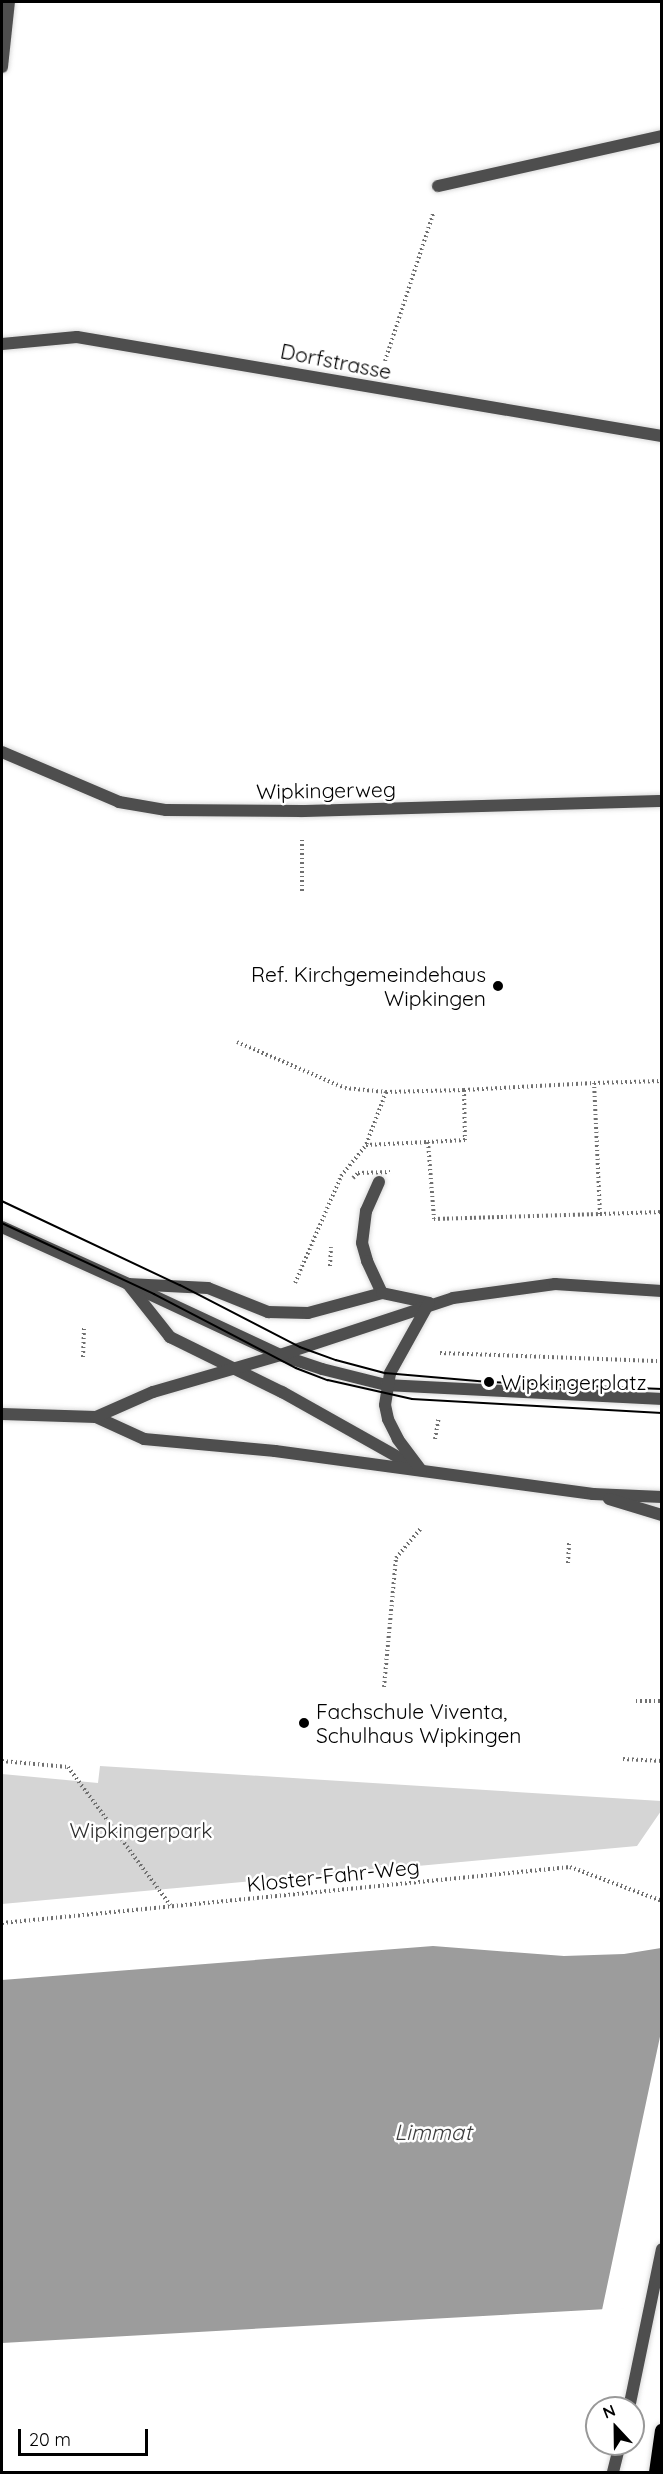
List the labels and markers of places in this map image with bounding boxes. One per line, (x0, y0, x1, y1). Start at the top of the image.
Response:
place label: Ref. Kirchgemeindehaus Wipkingen (251, 961, 486, 1011)
marker: Ref. Kirchgemeindehaus Wipkingen (491, 979, 505, 993)
place label: Wipkingerplatz (501, 1369, 646, 1395)
marker: Wipkingerplatz (482, 1375, 496, 1389)
place label: Fachschule Viventa, Schulhaus Wipkingen (316, 1698, 521, 1748)
marker: Fachschule Viventa, Schulhaus Wipkingen (297, 1716, 311, 1730)

